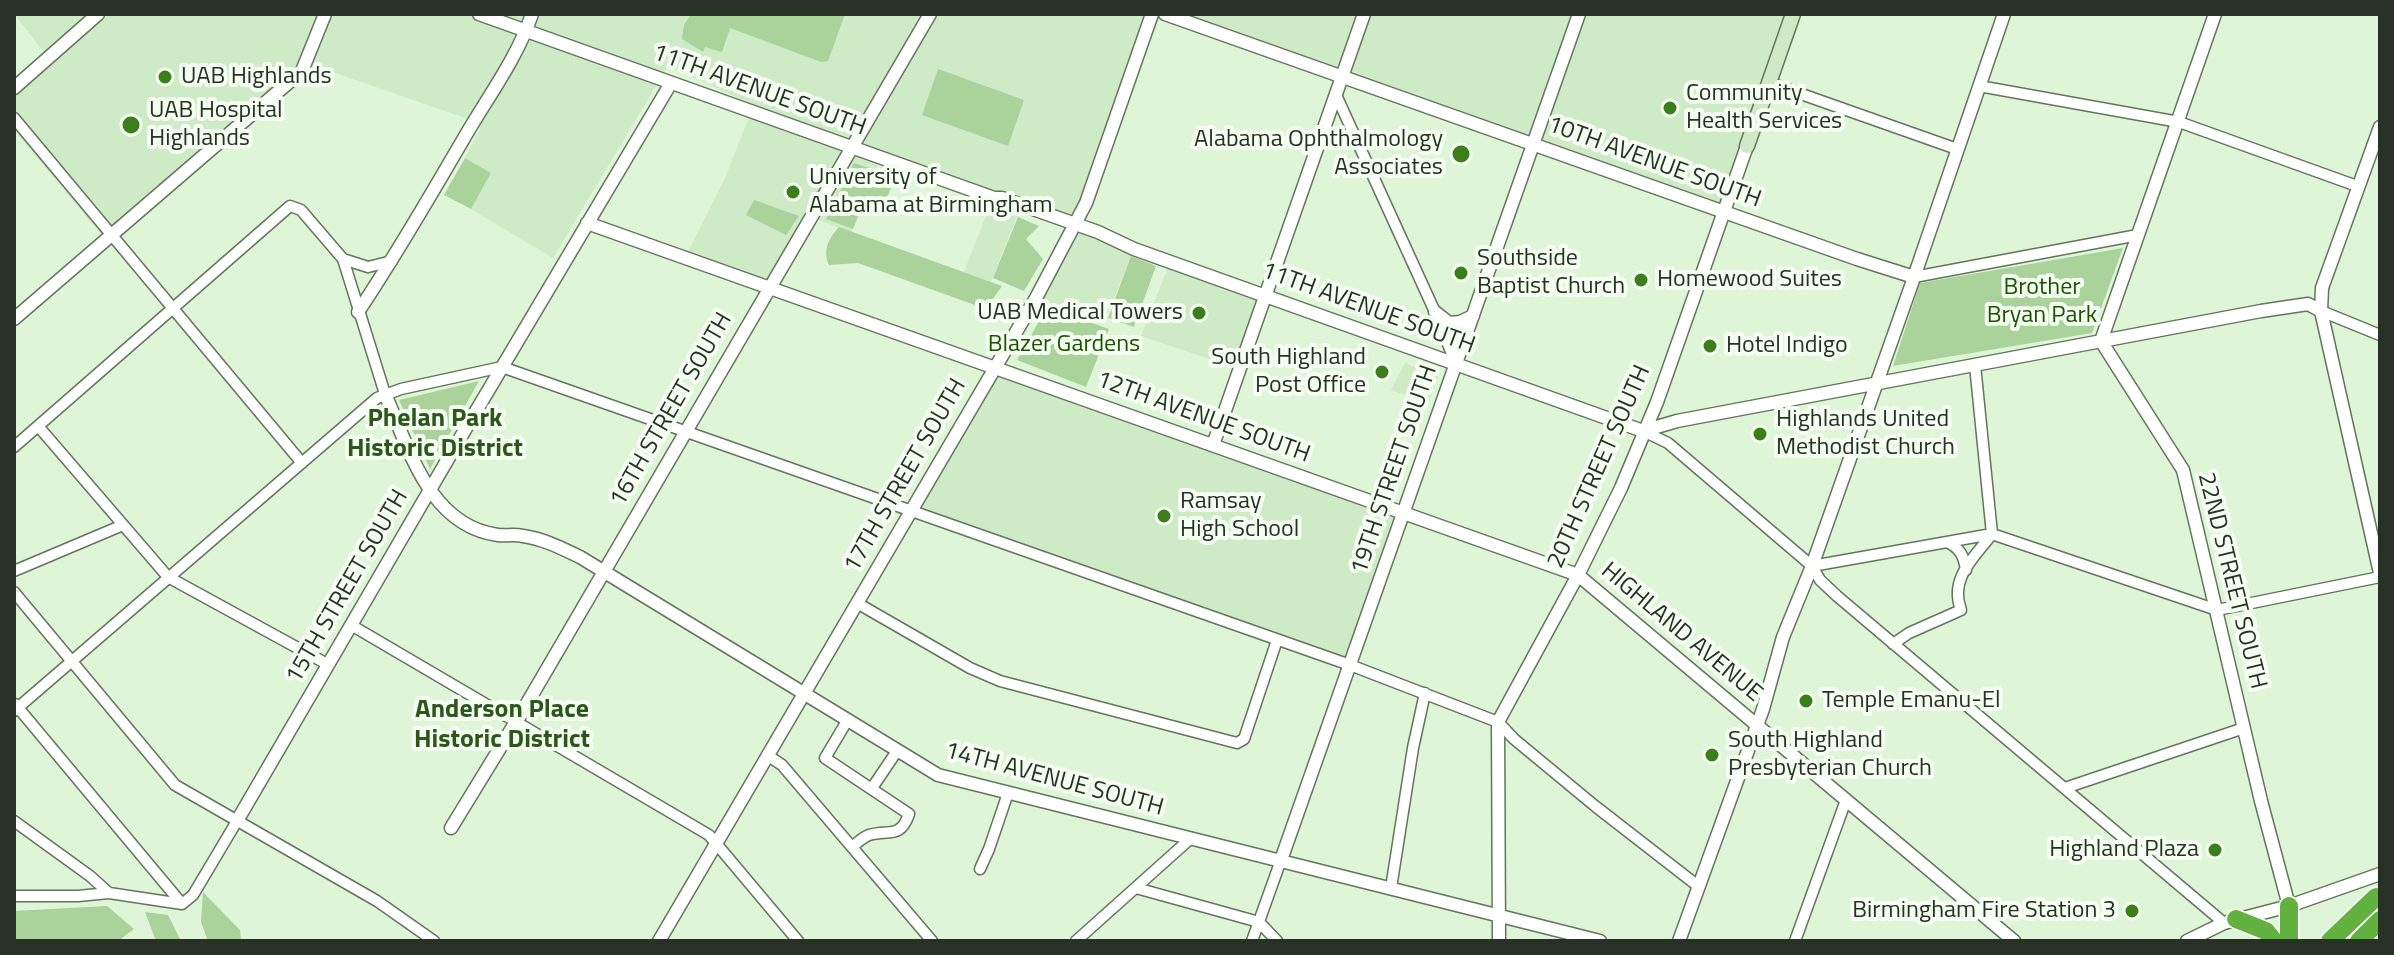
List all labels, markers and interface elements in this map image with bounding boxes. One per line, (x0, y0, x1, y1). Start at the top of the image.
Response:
street label: 11TH AVENUE SOUTH (648, 39, 870, 143)
place label: UAB Highlands (181, 63, 332, 91)
marker: UAB Highlands (156, 68, 174, 86)
place label: Community Health Services (1686, 80, 1842, 136)
place label: UAB Hospital Highlands (149, 97, 282, 153)
marker: Community Health Services (1661, 99, 1679, 117)
street label: 10TH AVENUE SOUTH (1543, 111, 1765, 215)
marker: UAB Hospital Highlands (120, 114, 142, 136)
place label: Alabama Ophthalmology Associates (1194, 126, 1443, 182)
marker: Alabama Ophthalmology Associates (1450, 143, 1472, 165)
place label: University of Alabama at Birmingham (809, 164, 1052, 220)
marker: University of Alabama at Birmingham (784, 183, 802, 201)
place label: Southside Baptist Church (1477, 245, 1625, 301)
street label: 11TH AVENUE SOUTH (1257, 257, 1479, 361)
marker: Southside Baptist Church (1452, 264, 1470, 282)
place label: Homewood Suites (1657, 266, 1842, 294)
marker: Homewood Suites (1632, 271, 1650, 289)
park label: Brother Bryan Park (1987, 274, 2097, 330)
place label: UAB Medical Towers (977, 299, 1183, 327)
marker: UAB Medical Towers (1190, 304, 1208, 322)
street label: 16TH STREET SOUTH (605, 308, 739, 512)
park label: Blazer Gardens (988, 331, 1140, 359)
place label: Hotel Indigo (1726, 332, 1848, 360)
marker: Hotel Indigo (1701, 337, 1719, 355)
place label: South Highland Post Office (1211, 344, 1366, 400)
street label: 20TH STREET SOUTH (1542, 361, 1658, 573)
street label: 19TH STREET SOUTH (1346, 362, 1444, 578)
marker: South Highland Post Office (1373, 363, 1391, 381)
street label: 12TH AVENUE SOUTH (1092, 366, 1314, 470)
street label: 17TH STREET SOUTH (839, 374, 973, 578)
district label: Phelan Park Historic District (347, 404, 523, 466)
place label: Highlands United Methodist Church (1776, 406, 1955, 462)
marker: Highlands United Methodist Church (1751, 425, 1769, 443)
street label: 22ND STREET SOUTH (2190, 470, 2272, 692)
street label: 15TH STREET SOUTH (281, 485, 415, 689)
place label: Ramsay High School (1180, 488, 1299, 544)
marker: Ramsay High School (1155, 507, 1173, 525)
street label: HIGHLAND AVENUE (1594, 557, 1768, 709)
place label: Temple Emanu-El (1822, 687, 2001, 715)
marker: Temple Emanu-El (1797, 692, 1815, 710)
district label: Anderson Place Historic District (414, 695, 590, 756)
place label: South Highland Presbyterian Church (1728, 727, 1932, 783)
street label: 14TH AVENUE SOUTH (942, 737, 1166, 823)
marker: South Highland Presbyterian Church (1703, 746, 1721, 764)
place label: Highland Plaza (2049, 836, 2199, 864)
marker: Highland Plaza (2206, 841, 2224, 859)
place label: Birmingham Fire Station 3 (1852, 897, 2116, 925)
marker: Birmingham Fire Station 3 (2123, 902, 2141, 920)

